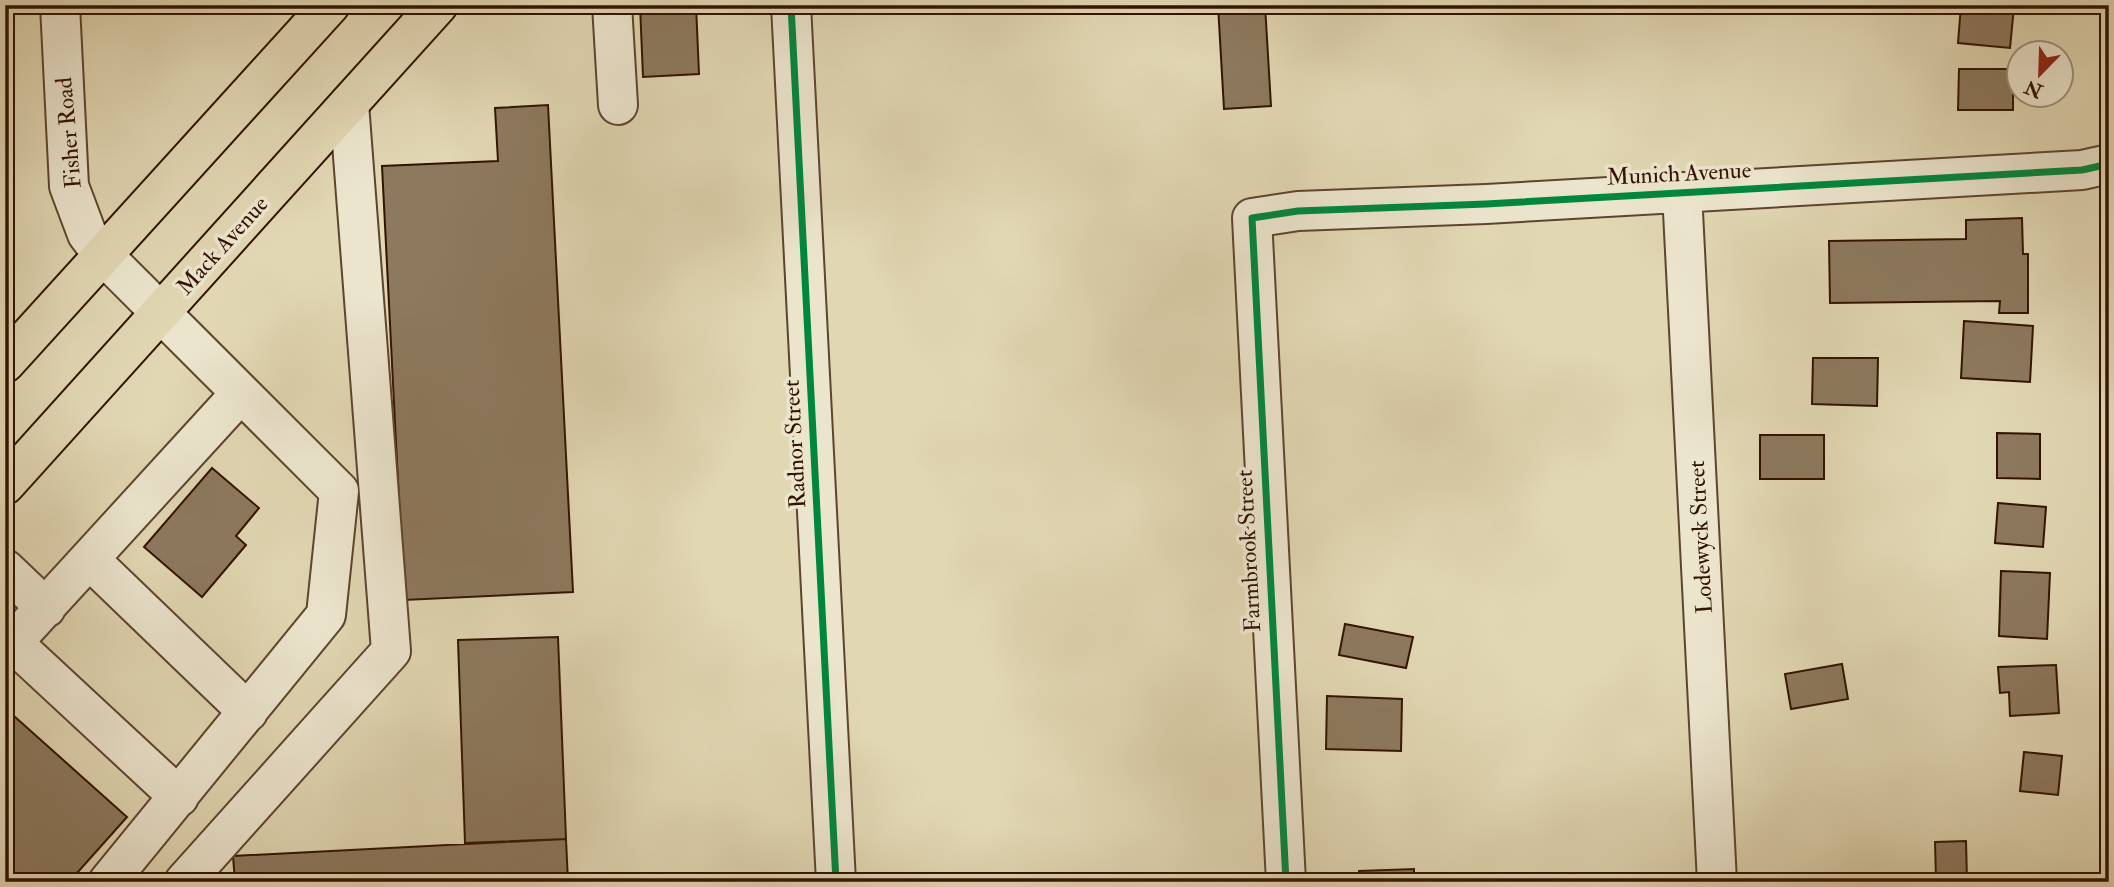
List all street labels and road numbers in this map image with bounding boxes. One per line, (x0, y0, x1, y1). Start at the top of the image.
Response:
street label: Fisher Road (49, 76, 88, 190)
street label: Munich Avenue (1606, 155, 1752, 192)
street label: Mack Avenue (170, 190, 275, 301)
street label: Radnor Street (777, 379, 812, 509)
street label: Lodewyck Street (1682, 460, 1719, 614)
street label: Farmbrook Street (1230, 469, 1267, 633)

